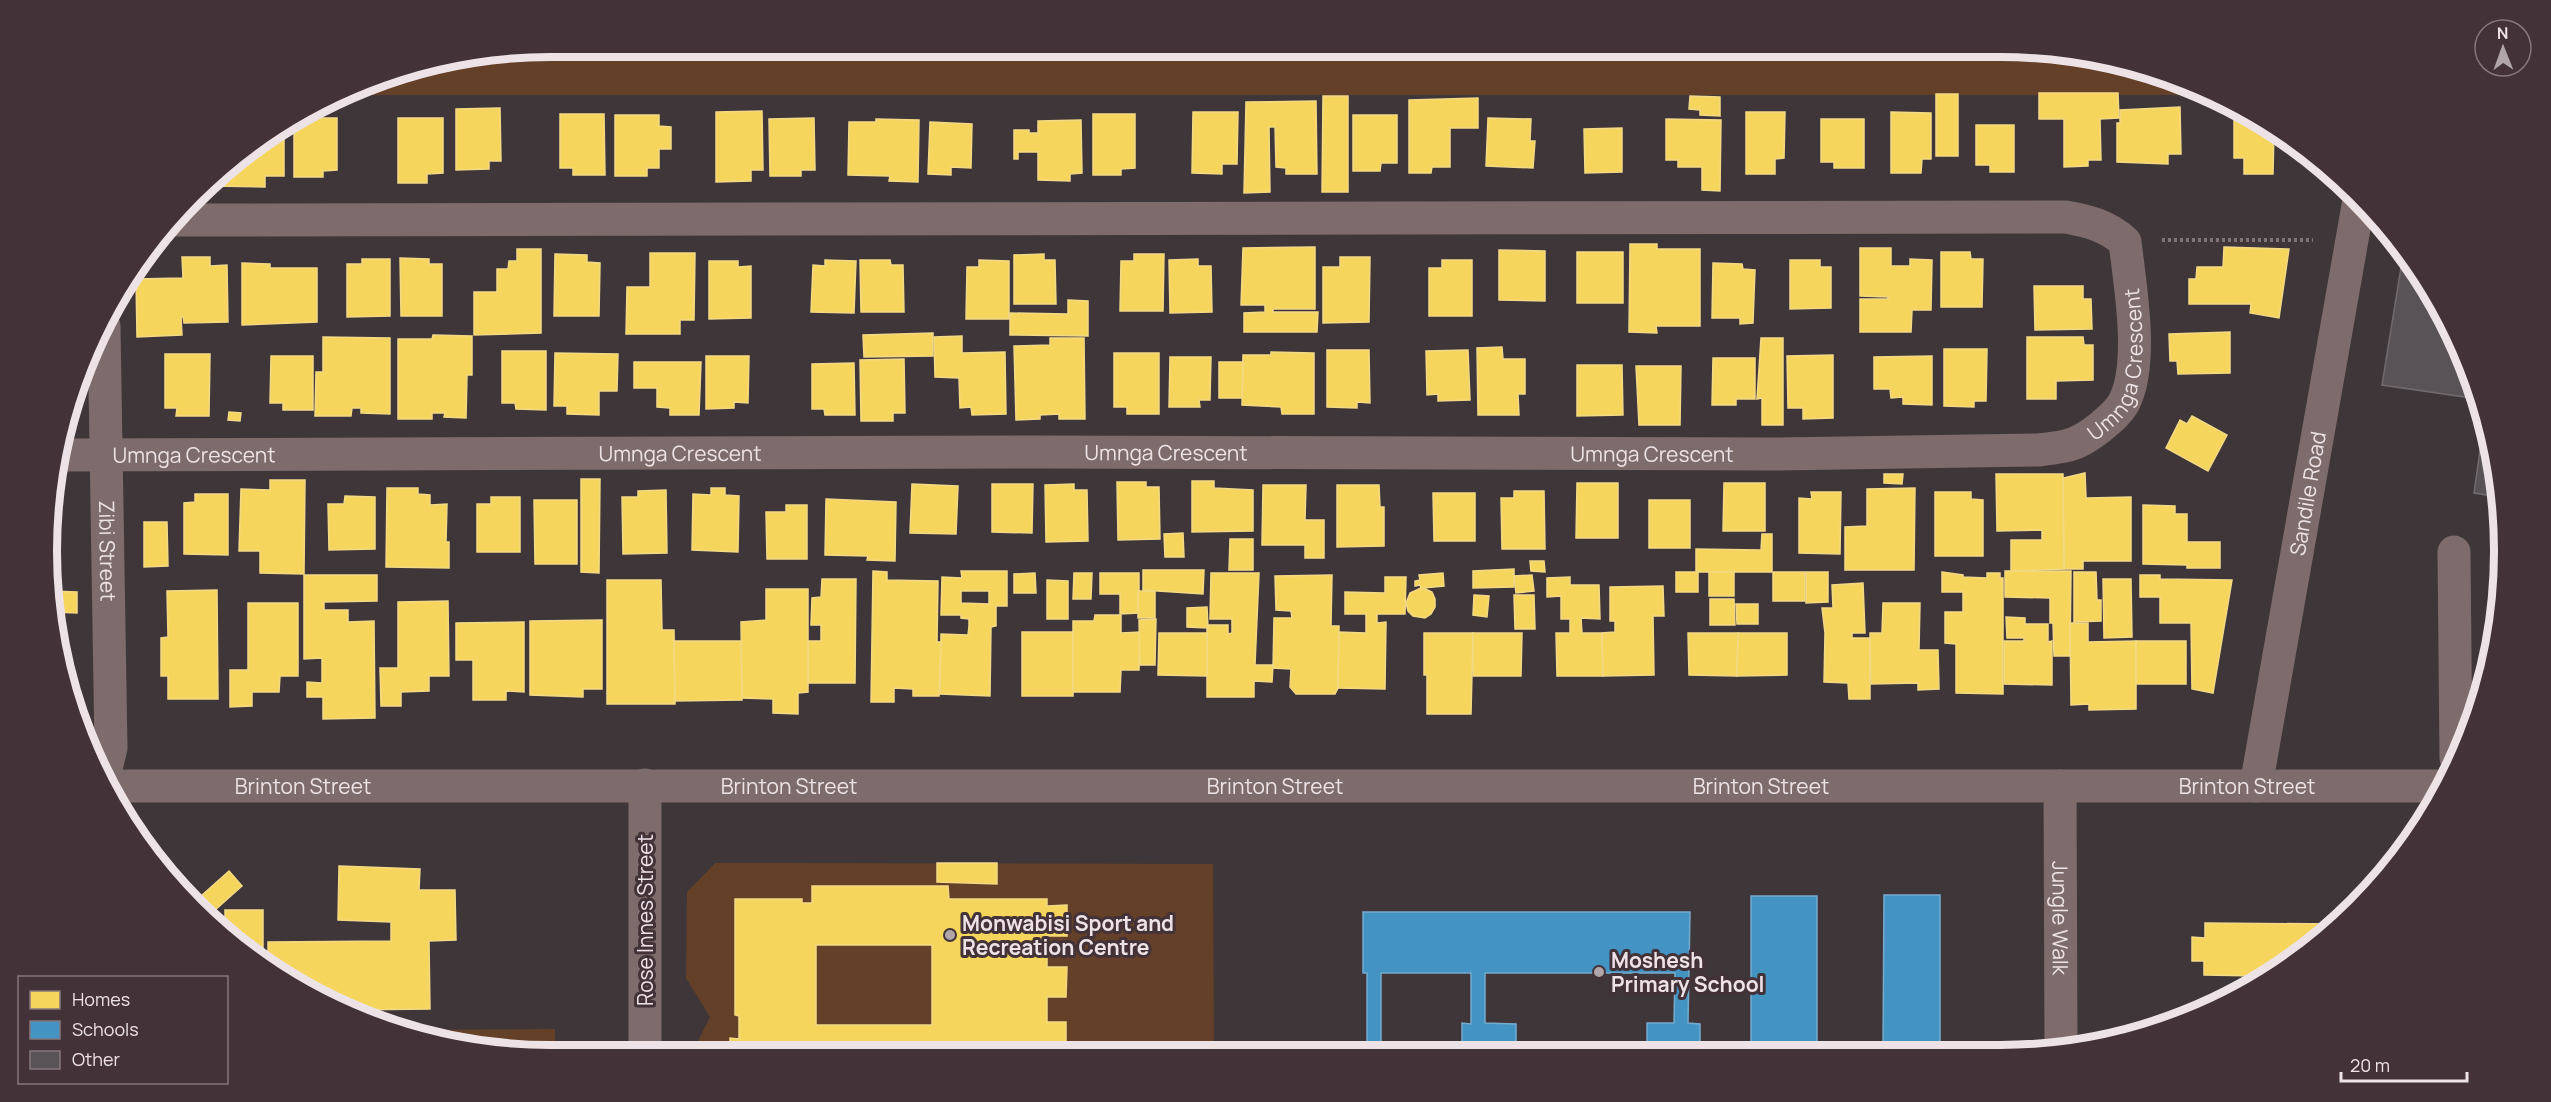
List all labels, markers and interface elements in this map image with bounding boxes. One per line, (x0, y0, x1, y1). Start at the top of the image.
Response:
north arrow (2473, 18, 2533, 78)
text: N (2497, 22, 2509, 44)
street label: Umnga Crescent (2081, 287, 2149, 446)
street label: Sandile Road (2283, 429, 2332, 558)
street label: Umnga Crescent (1084, 438, 1248, 467)
street label: Umnga Crescent (598, 439, 762, 467)
street label: Umnga Crescent (1570, 439, 1734, 468)
street label: Umnga Crescent (112, 440, 276, 469)
street label: Zibi Street (93, 500, 123, 602)
street label: Brinton Street (235, 772, 371, 800)
street label: Brinton Street (721, 772, 857, 800)
street label: Brinton Street (1207, 772, 1343, 800)
street label: Brinton Street (1693, 772, 1829, 800)
street label: Brinton Street (2179, 772, 2315, 800)
street label: Rose Innes Street (631, 834, 659, 1006)
street label: Jungle Walk (2046, 861, 2075, 976)
place label: Monwabisi Sport and Recreation Centre (962, 909, 1174, 961)
marker: Monwabisi Sport and Recreation Centre (943, 928, 957, 942)
place label: Moshesh Primary School (1611, 946, 1765, 998)
marker: Moshesh Primary School (1592, 965, 1606, 979)
legend (18, 976, 228, 1084)
text: Homes (72, 987, 130, 1011)
text: Schools (72, 1017, 139, 1041)
scale bar (2341, 1045, 2467, 1083)
text: Other (72, 1047, 120, 1071)
text: 20 m (2350, 1053, 2390, 1077)

